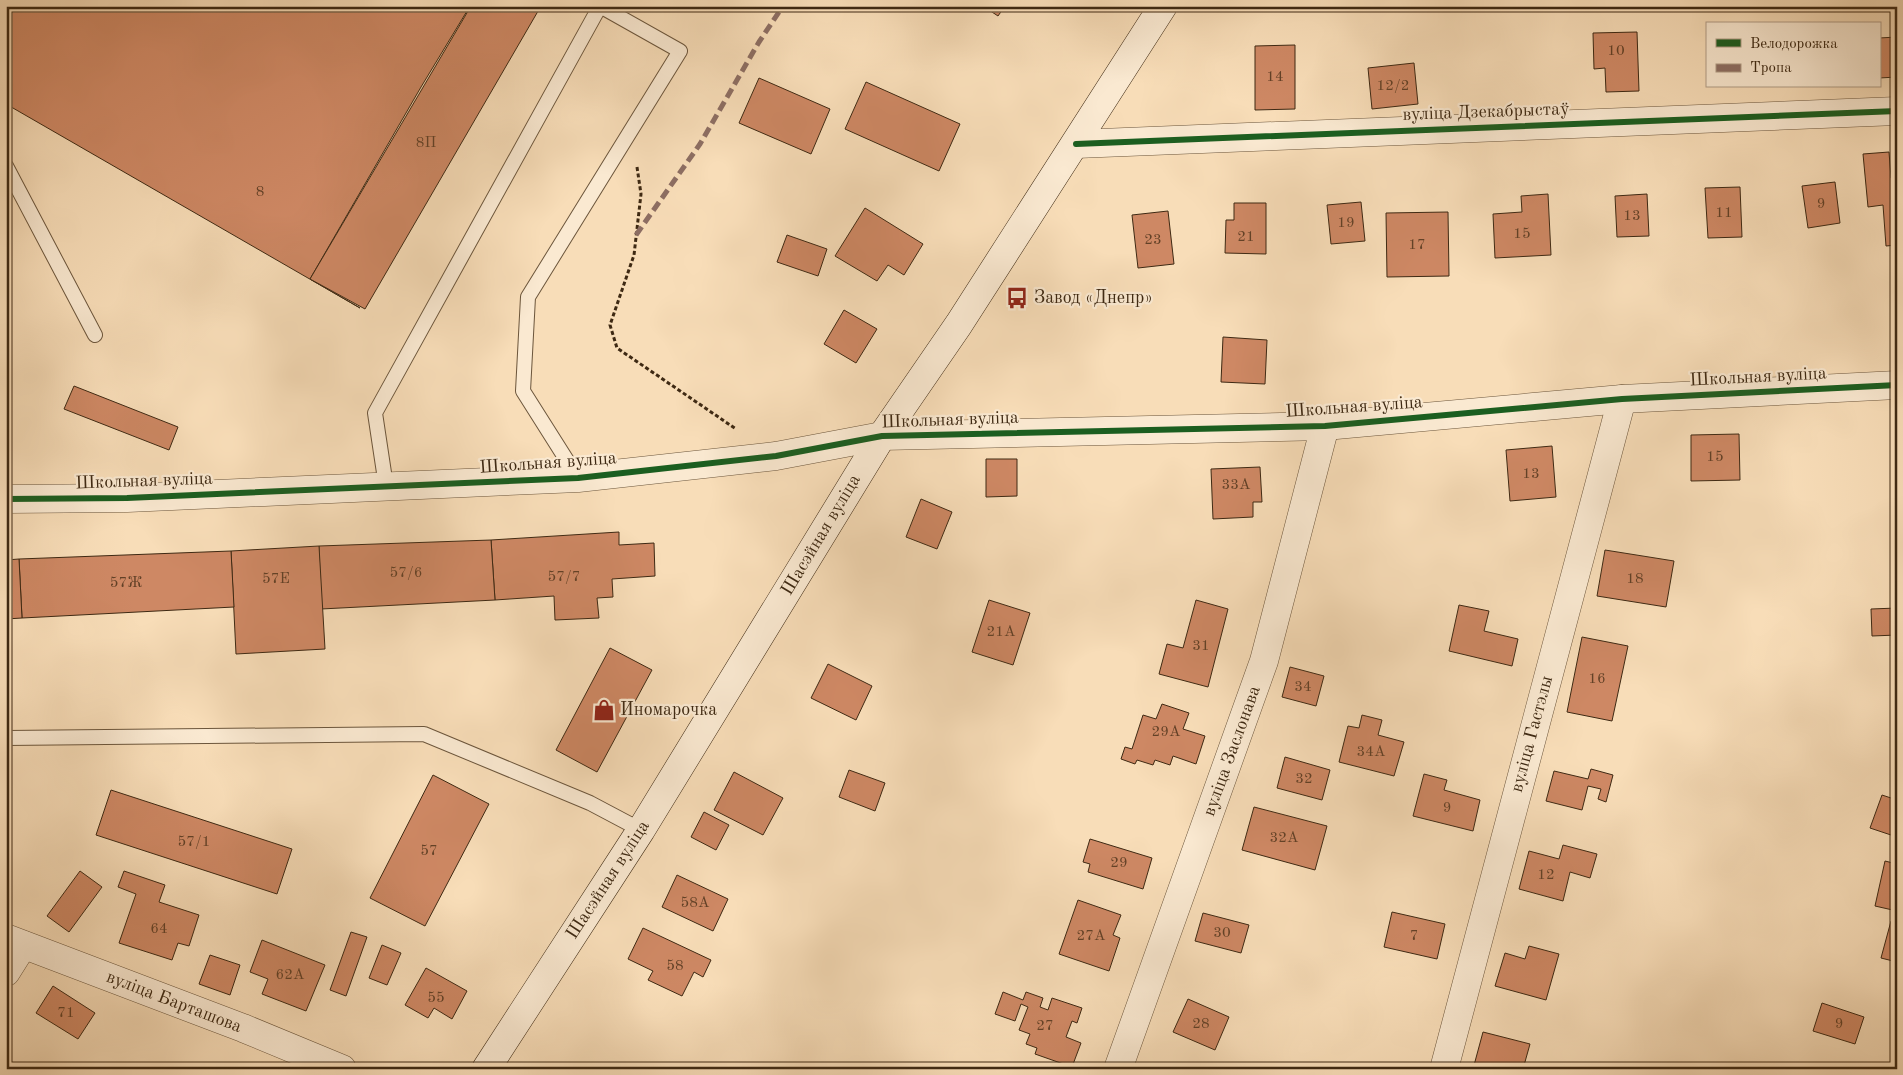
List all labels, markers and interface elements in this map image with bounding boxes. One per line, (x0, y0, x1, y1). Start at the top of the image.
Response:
legend (1706, 22, 1880, 88)
text: Велодорожка (1750, 37, 1838, 52)
house number: 10 (1607, 44, 1625, 59)
text: Тропа (1750, 61, 1792, 76)
house number: 14 (1266, 70, 1284, 85)
house number: 12/2 (1377, 79, 1409, 94)
street label: вуліца Дзекабрыстаў (1402, 100, 1570, 124)
house number: 8П (416, 136, 436, 151)
house number: 8 (256, 185, 264, 200)
house number: 9 (1817, 197, 1825, 212)
house number: 11 (1715, 206, 1733, 221)
house number: 13 (1623, 209, 1641, 224)
house number: 19 (1337, 216, 1355, 231)
house number: 15 (1513, 227, 1531, 242)
house number: 21 (1237, 230, 1255, 245)
house number: 23 (1144, 233, 1162, 248)
house number: 17 (1408, 238, 1426, 253)
bus stop icon: Завод «Днепр» (1004, 285, 1030, 311)
place label: Завод «Днепр» (1034, 289, 1153, 307)
street label: Школьная вуліца (1689, 364, 1827, 390)
street label: Школьная вуліца (1285, 393, 1423, 421)
street label: Школьная вуліца (881, 409, 1019, 431)
street label: Школьная вуліца (479, 449, 617, 477)
house number: 15 (1706, 450, 1724, 465)
house number: 13 (1522, 467, 1540, 482)
street label: Школьная вуліца (75, 470, 213, 492)
street label: Шасэйная вуліца (778, 471, 864, 598)
house number: 33А (1222, 478, 1251, 493)
house number: 57/6 (390, 566, 422, 581)
house number: 57/7 (548, 570, 580, 585)
house number: 57Е (262, 572, 290, 587)
house number: 18 (1626, 572, 1644, 587)
house number: 57Ж (110, 576, 142, 591)
house number: 21А (987, 625, 1016, 640)
house number: 31 (1192, 639, 1210, 654)
house number: 16 (1588, 672, 1606, 687)
street label: вуліца Гастэлы (1508, 674, 1556, 794)
house number: 34 (1294, 680, 1312, 695)
street label: вуліца Заслонава (1200, 683, 1264, 819)
shop icon: Иномарочка (591, 697, 617, 723)
place label: Иномарочка (620, 701, 717, 719)
house number: 29А (1152, 725, 1181, 740)
house number: 34А (1357, 745, 1386, 760)
house number: 32 (1295, 772, 1313, 787)
house number: 9 (1443, 801, 1451, 816)
street label: Шасэйная вуліца (563, 817, 653, 942)
house number: 32А (1270, 831, 1299, 846)
house number: 57/1 (178, 835, 210, 850)
house number: 57 (420, 844, 438, 859)
house number: 29 (1110, 856, 1128, 871)
house number: 12 (1537, 868, 1555, 883)
house number: 58А (681, 896, 710, 911)
house number: 64 (150, 922, 168, 937)
house number: 30 (1213, 926, 1231, 941)
house number: 27А (1077, 929, 1106, 944)
house number: 7 (1410, 929, 1418, 944)
house number: 58 (666, 959, 684, 974)
street label: вуліца Барташова (104, 968, 244, 1036)
house number: 62А (276, 968, 305, 983)
house number: 55 (427, 991, 445, 1006)
house number: 71 (57, 1006, 75, 1021)
house number: 28 (1192, 1017, 1210, 1032)
house number: 9 (1835, 1017, 1843, 1032)
house number: 27 (1036, 1019, 1054, 1034)

